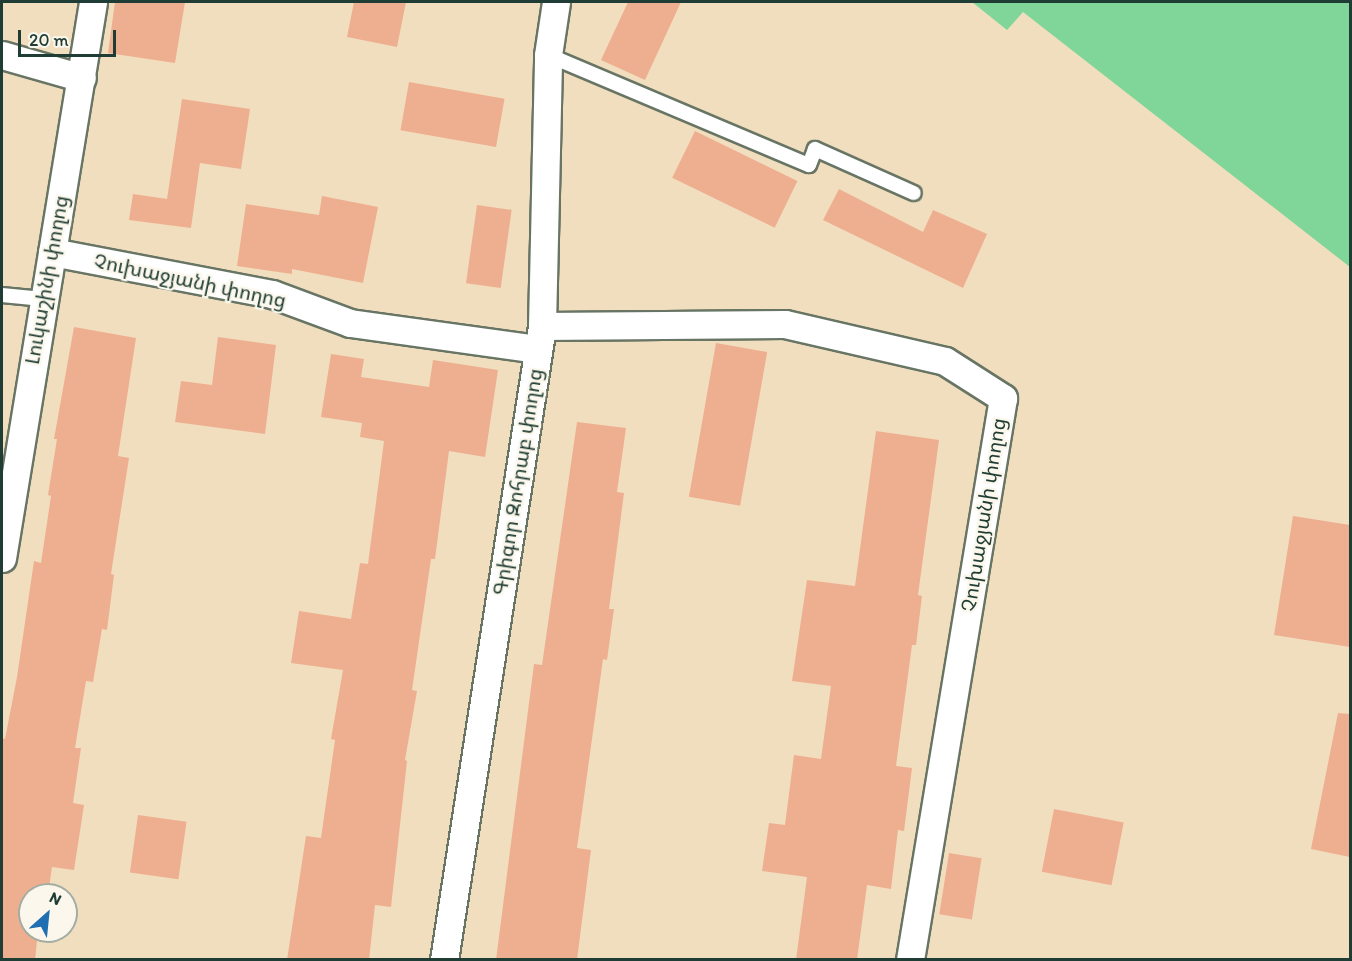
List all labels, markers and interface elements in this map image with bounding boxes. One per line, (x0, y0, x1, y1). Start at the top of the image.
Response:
scale bar (21, 18, 118, 56)
text: 20 m (29, 29, 69, 51)
street label: Լուկաշինի փողոց (20, 194, 74, 366)
street label: Չուխաջյանի փողոց (92, 249, 288, 313)
street label: Գրիգոր Զոհրաբ փողոց (488, 367, 548, 597)
street label: Չուխաջյանի փողոց (957, 416, 1011, 614)
north arrow (18, 883, 78, 943)
text: N (46, 887, 65, 909)

